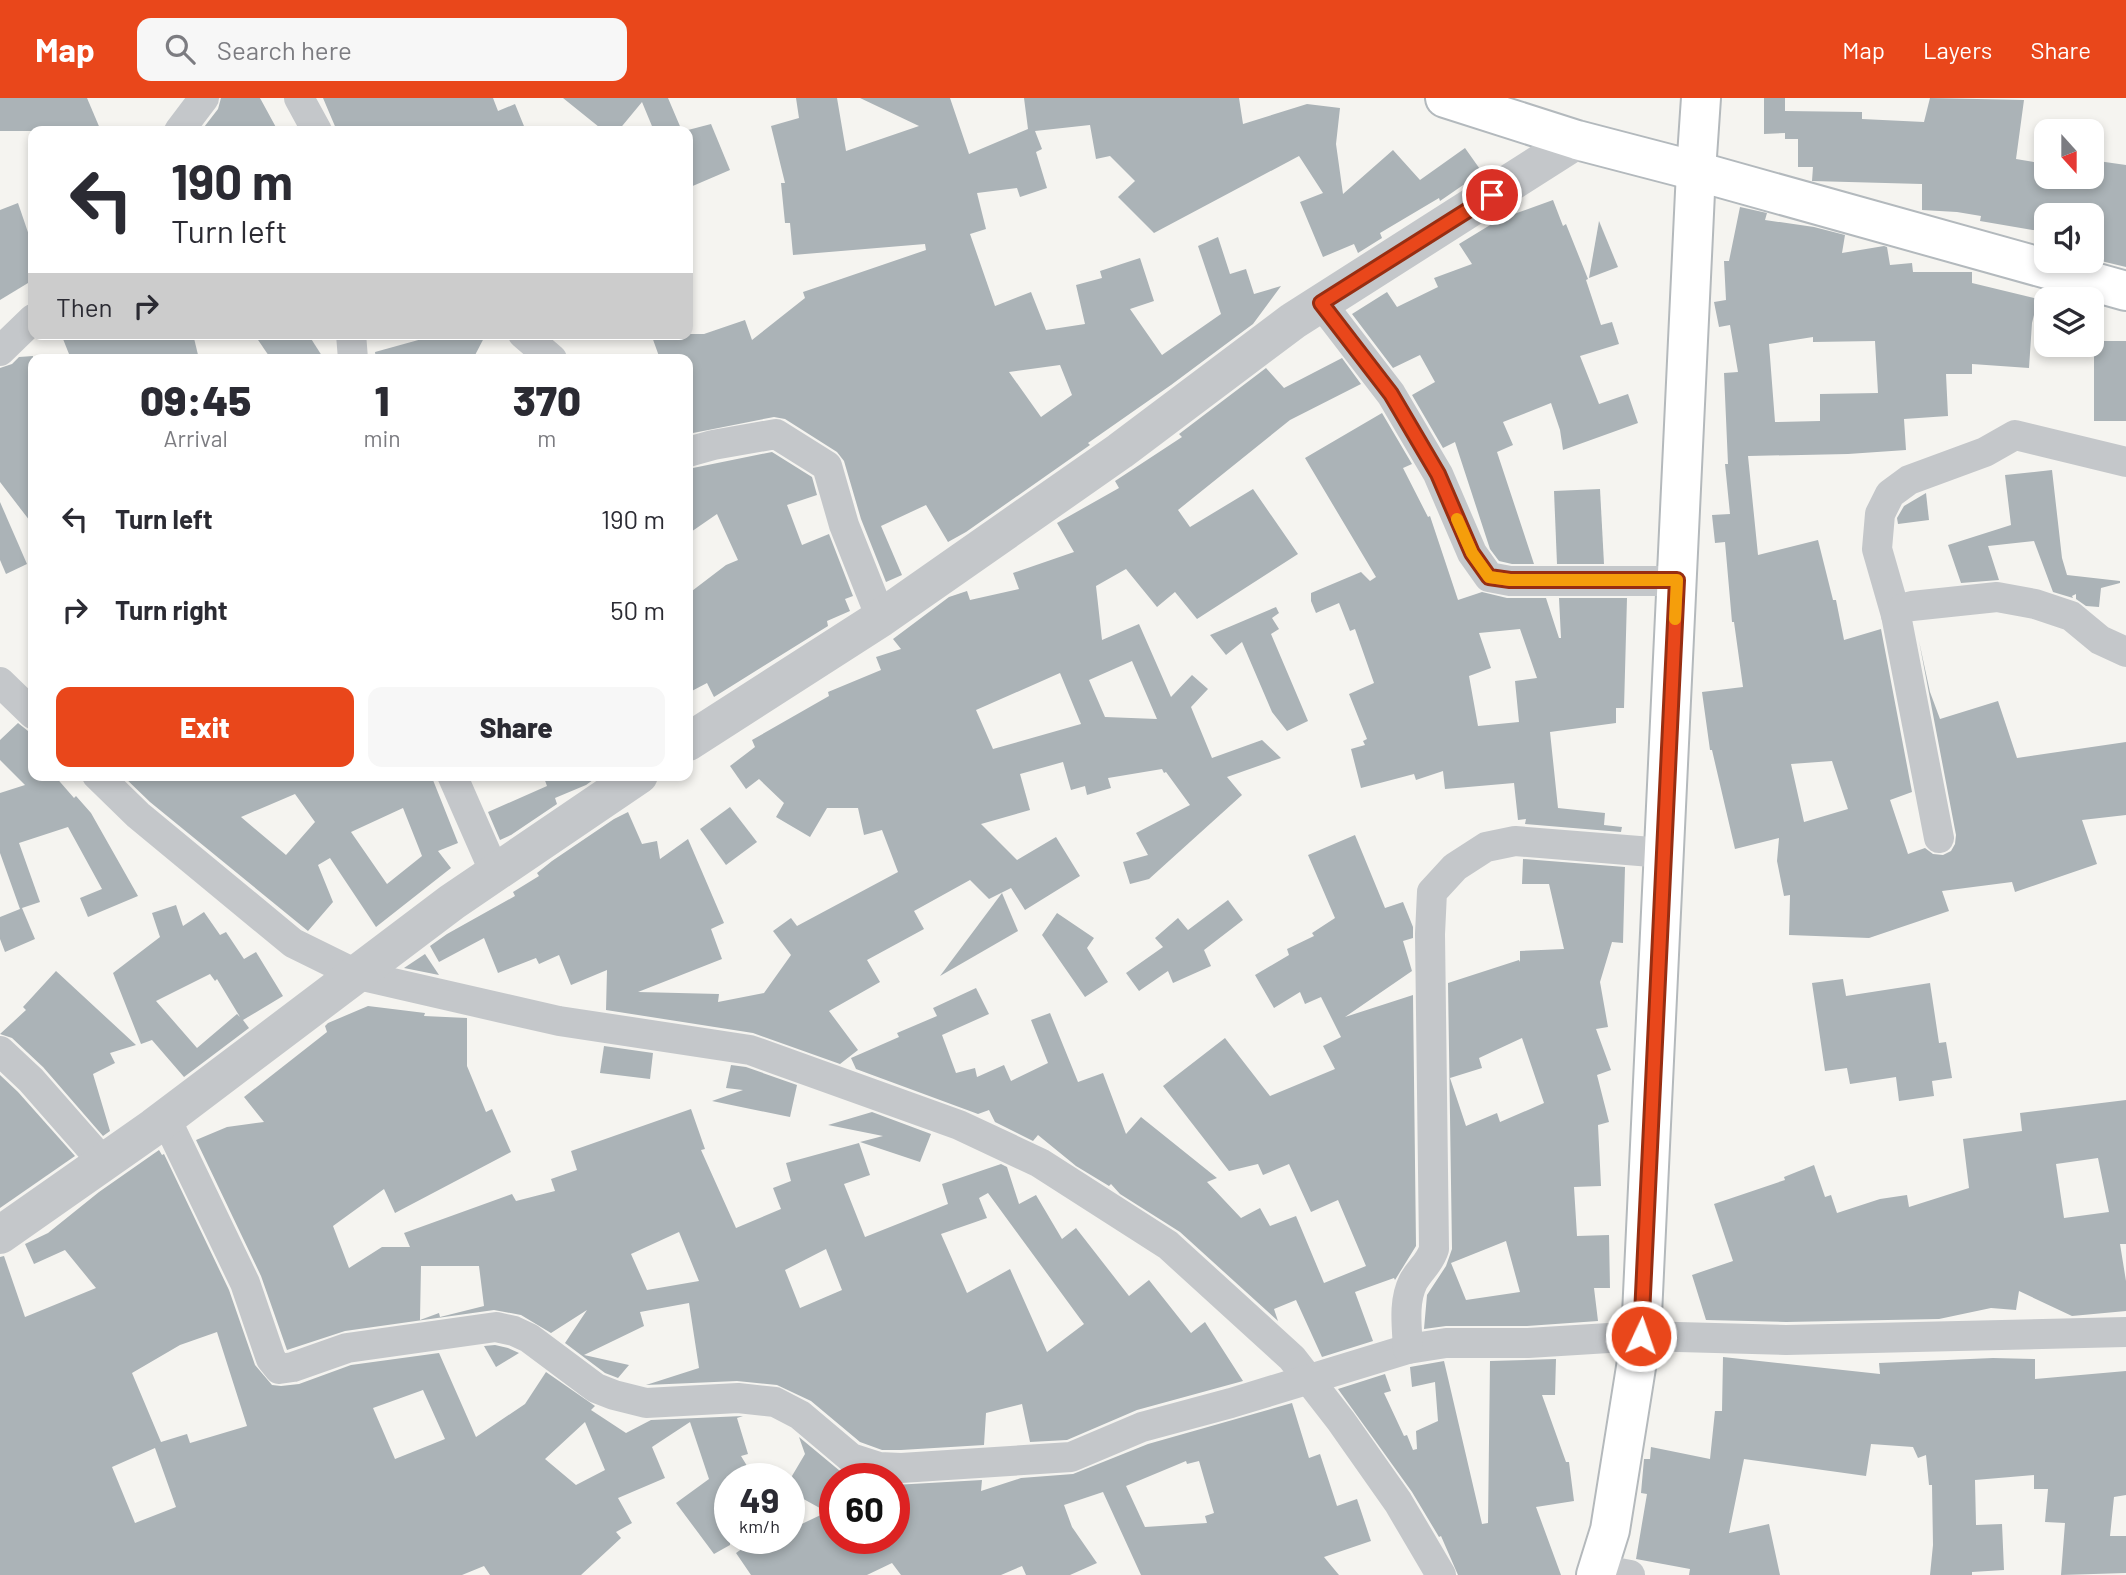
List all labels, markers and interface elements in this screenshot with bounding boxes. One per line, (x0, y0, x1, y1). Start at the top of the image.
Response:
search box (137, 18, 627, 81)
text: Map (35, 29, 95, 69)
icon: search (161, 30, 199, 68)
text: Search here (217, 34, 352, 65)
text: Map (1842, 35, 1885, 64)
text: Layers (1923, 35, 1992, 64)
text: Share (2030, 35, 2091, 64)
north arrow (2034, 119, 2104, 189)
map controls (2034, 119, 2104, 357)
text: 190 m (171, 151, 293, 210)
icon: left (56, 154, 147, 245)
pin (1462, 165, 1522, 225)
icon: arrive (1473, 176, 1511, 214)
button: sound (2034, 203, 2104, 273)
text: Turn left (171, 211, 288, 249)
icon: right (127, 287, 165, 325)
button: layers (2034, 287, 2104, 357)
text: Then (56, 291, 113, 322)
text: 09:45 (140, 374, 251, 424)
text: 1 (375, 374, 390, 424)
text: 370 (513, 374, 581, 424)
text: Arrival (164, 424, 228, 452)
text: min (363, 424, 401, 452)
text: m (537, 424, 556, 452)
icon: left (56, 500, 94, 538)
text: Turn left (115, 503, 213, 534)
text: 190 m (601, 503, 665, 534)
icon: right (56, 591, 94, 629)
text: Turn right (115, 594, 228, 625)
text: 50 m (610, 594, 665, 625)
button: Exit (56, 687, 354, 767)
button: Share (368, 687, 665, 767)
position arrow (1604, 1299, 1678, 1373)
speed limit sign: 60 (819, 1463, 910, 1554)
text: 49 (740, 1478, 779, 1520)
text: km/h (739, 1515, 780, 1537)

